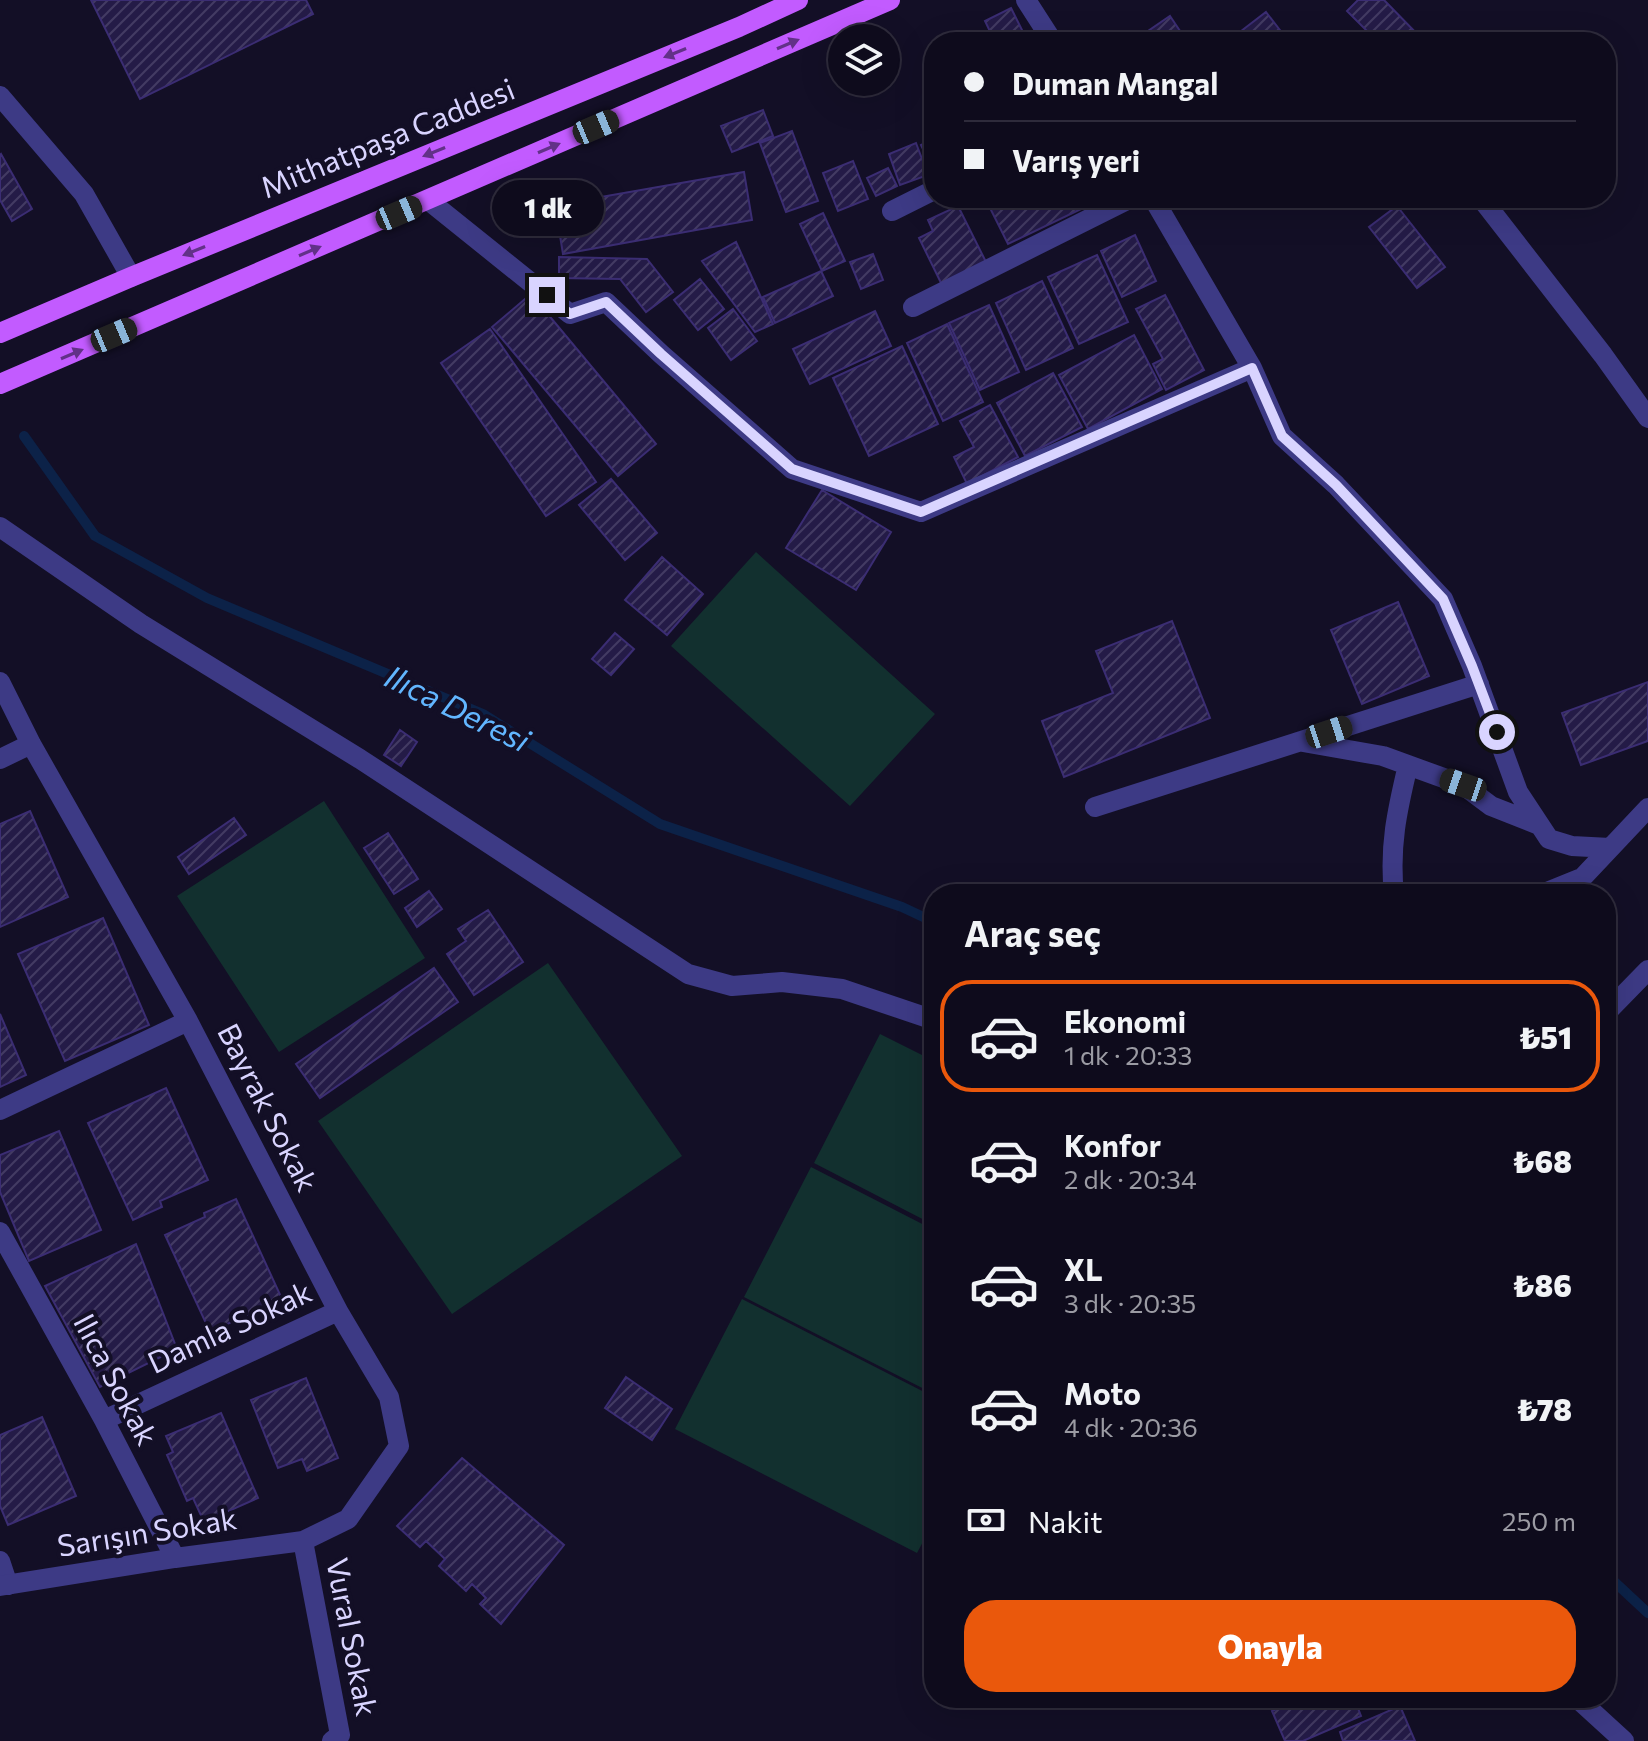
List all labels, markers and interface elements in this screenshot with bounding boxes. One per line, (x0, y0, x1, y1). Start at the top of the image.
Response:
map controls (828, 24, 900, 96)
button: layers (828, 24, 900, 96)
one-way arrow (776, 38, 800, 51)
one-way arrow (663, 47, 687, 60)
text: Duman Mangal (1012, 64, 1218, 101)
street label: Mithatpaşa Caddesi (255, 69, 519, 205)
car (569, 107, 623, 147)
one-way arrow (537, 141, 561, 154)
text: Varış yeri (1012, 141, 1140, 178)
one-way arrow (422, 146, 446, 159)
callout: 1 dk (491, 179, 603, 235)
text: 1 dk (524, 192, 572, 223)
car (372, 193, 426, 233)
one-way arrow (299, 244, 322, 257)
one-way arrow (182, 245, 206, 258)
route end (529, 277, 565, 313)
car (87, 315, 141, 355)
one-way arrow (60, 347, 83, 360)
water label: Ilıca Deresi (379, 655, 538, 760)
car (1302, 713, 1356, 751)
route start (1479, 714, 1515, 750)
car (1436, 766, 1490, 804)
text: Araç seç (964, 910, 1101, 954)
icon: car (968, 1000, 1040, 1072)
text: Ekonomi (1064, 1002, 1186, 1039)
street label: Bayrak Sokak (211, 1017, 327, 1197)
text: ₺51 (1519, 1018, 1572, 1055)
text: 1 dk · 20:33 (1064, 1039, 1192, 1070)
icon: car (968, 1124, 1040, 1196)
text: Konfor (1064, 1126, 1161, 1163)
text: ₺68 (1512, 1142, 1572, 1179)
text: 2 dk · 20:34 (1064, 1163, 1196, 1194)
icon: car (968, 1248, 1040, 1320)
text: XL (1064, 1250, 1103, 1287)
text: ₺86 (1512, 1266, 1572, 1303)
street label: Damla Sokak (141, 1272, 317, 1380)
text: 3 dk · 20:35 (1064, 1287, 1196, 1318)
street label: Ilıca Sokak (67, 1307, 167, 1451)
icon: car (968, 1372, 1040, 1444)
text: Moto (1064, 1374, 1141, 1411)
text: ₺78 (1516, 1390, 1572, 1427)
text: 4 dk · 20:36 (1064, 1411, 1198, 1442)
street label: Sarışın Sokak (54, 1498, 239, 1563)
icon: cash (964, 1498, 1008, 1542)
text: Nakit (1028, 1502, 1103, 1539)
text: 250 m (1502, 1505, 1576, 1536)
street label: Vural Sokak (320, 1554, 387, 1719)
button: Onayla (964, 1600, 1576, 1692)

